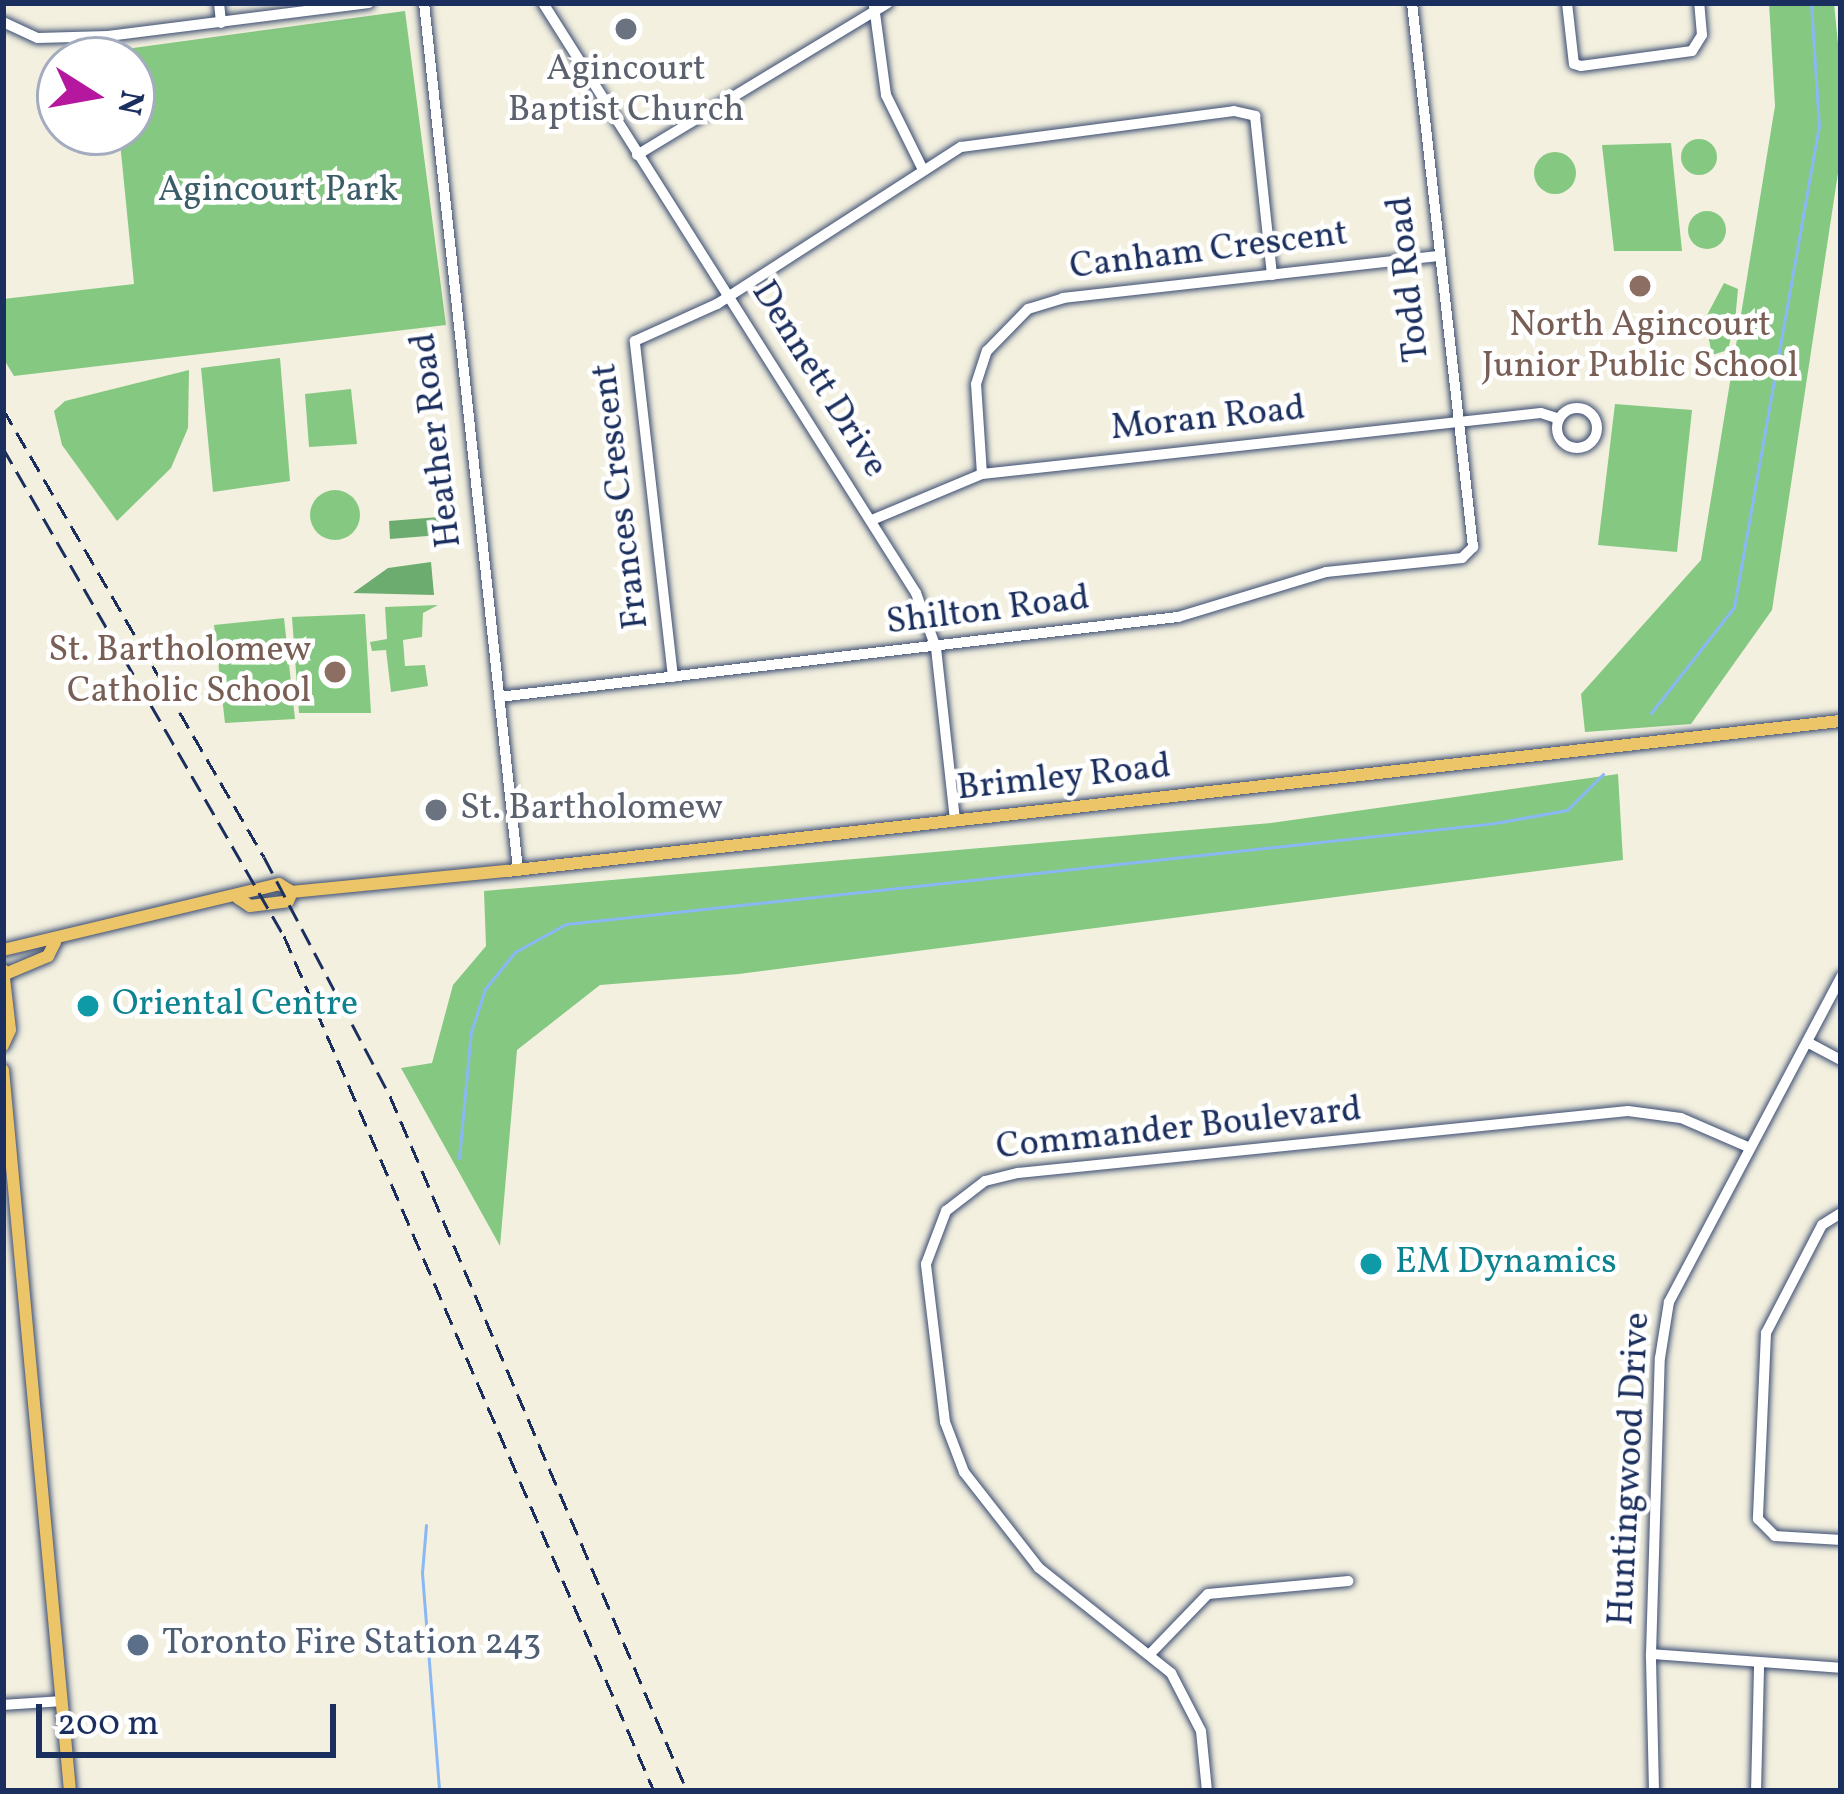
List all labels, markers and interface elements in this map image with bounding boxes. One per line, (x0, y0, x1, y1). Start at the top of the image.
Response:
marker: Agincourt Baptist Church (613, 16, 639, 42)
north arrow (36, 36, 156, 156)
place label: Agincourt Baptist Church (508, 48, 744, 133)
text: N (104, 86, 153, 118)
park label: Agincourt Park (158, 170, 398, 214)
street label: Todd Road (1380, 194, 1440, 364)
street label: Canham Crescent (1068, 214, 1350, 290)
marker: North Agincourt Junior Public School (1627, 273, 1653, 299)
street label: Dennett Drive (740, 274, 896, 486)
place label: North Agincourt Junior Public School (1482, 304, 1798, 389)
street label: Heather Road (403, 330, 473, 550)
street label: Frances Crescent (584, 360, 660, 632)
street label: Moran Road (1109, 388, 1307, 452)
street label: Shilton Road (884, 578, 1092, 646)
place label: St. Bartholomew Catholic School (48, 629, 311, 714)
marker: St. Bartholomew Catholic School (322, 659, 348, 685)
street label: Brimley Road (955, 746, 1173, 812)
place label: St. Bartholomew (460, 788, 723, 832)
marker: St. Bartholomew (423, 797, 449, 823)
place label: Oriental Centre (112, 984, 358, 1028)
marker: Oriental Centre (75, 993, 101, 1019)
street label: Commander Boulevard (994, 1089, 1364, 1171)
place label: EM Dynamics (1395, 1242, 1617, 1286)
marker: EM Dynamics (1358, 1251, 1384, 1277)
street label: Huntingwood Drive (1601, 1311, 1661, 1627)
place label: Toronto Fire Station 243 (162, 1623, 541, 1667)
marker: Toronto Fire Station 243 (125, 1632, 151, 1658)
scale bar (42, 1680, 342, 1754)
text: 200 m (57, 1700, 159, 1750)

